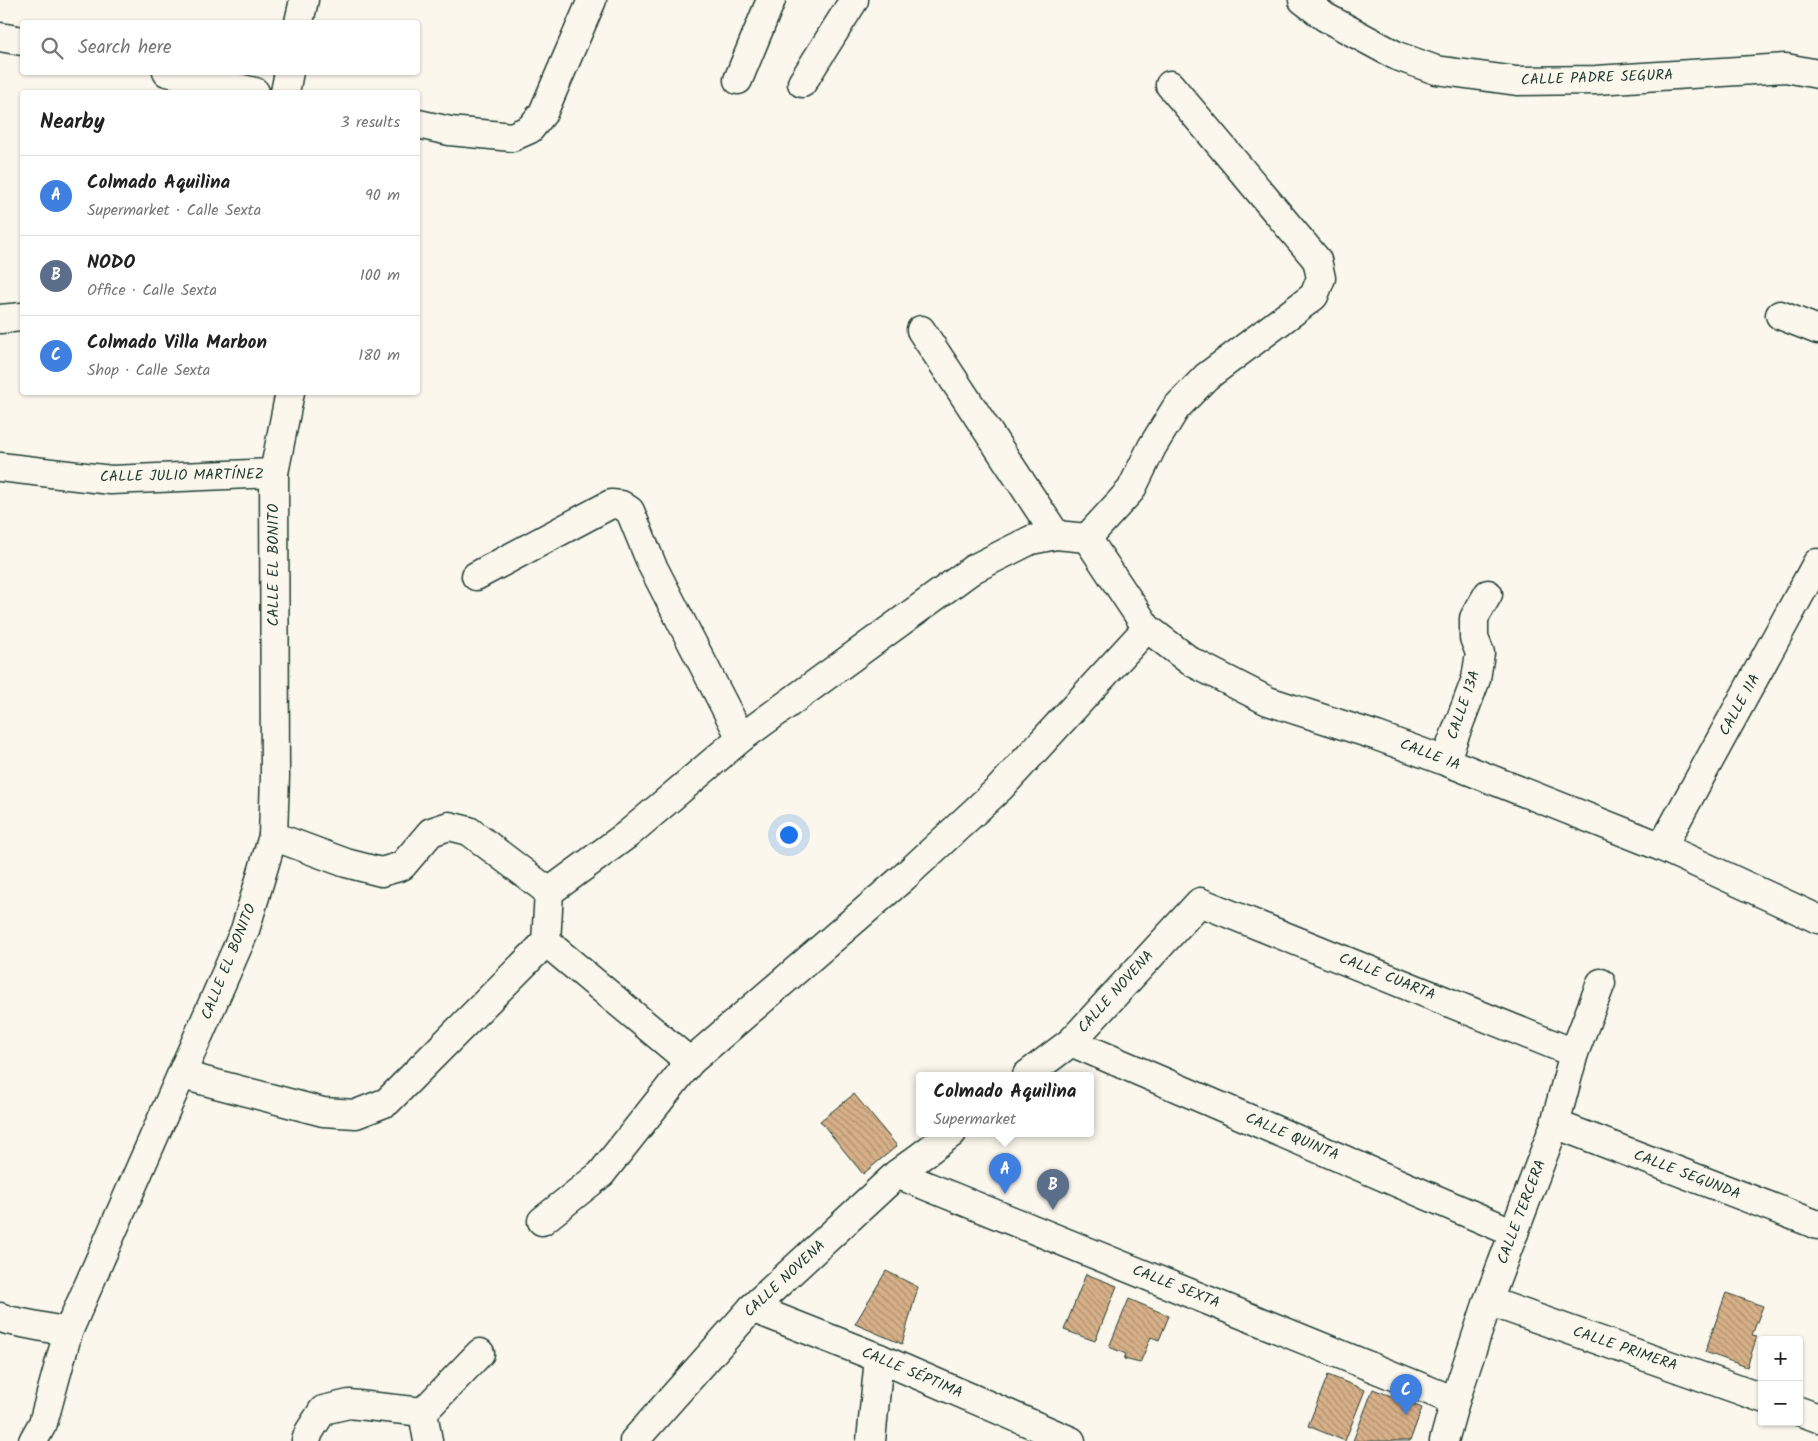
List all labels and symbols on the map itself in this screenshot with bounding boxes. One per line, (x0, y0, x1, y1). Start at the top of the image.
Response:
street label: CALLE PADRE SEGURA (1520, 63, 1674, 93)
street label: CALLE JULIO MARTÍNEZ (100, 463, 264, 489)
street label: CALLE EL BONITO (262, 503, 286, 627)
street label: CALLE 13A (1441, 667, 1487, 743)
street label: CALLE 11A (1713, 670, 1767, 740)
street label: CALLE 1A (1396, 732, 1464, 778)
your location (776, 822, 802, 848)
street label: CALLE EL BONITO (195, 900, 263, 1024)
street label: CALLE NOVENA (1072, 945, 1160, 1039)
street label: CALLE CUARTA (1335, 947, 1439, 1007)
street label: CALLE QUINTA (1241, 1106, 1343, 1168)
street label: CALLE SEGUNDA (1630, 1144, 1744, 1206)
pin: A (989, 1153, 1021, 1194)
street label: CALLE TERCERA (1491, 1156, 1553, 1268)
pin: B (1037, 1169, 1069, 1210)
street label: CALLE NOVENA (739, 1235, 831, 1323)
street label: CALLE SEXTA (1129, 1259, 1223, 1315)
street label: CALLE PRIMERA (1569, 1320, 1681, 1378)
street label: CALLE SÉPTIMA (858, 1341, 966, 1405)
pin: C (1390, 1374, 1422, 1415)

